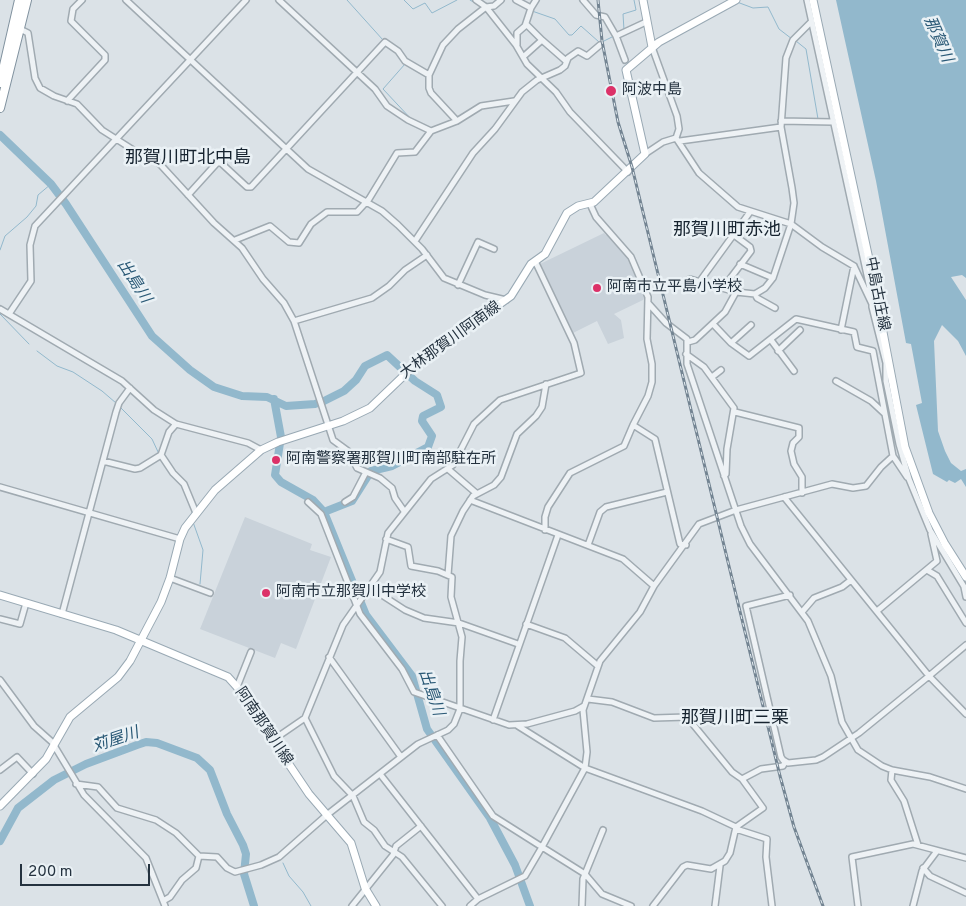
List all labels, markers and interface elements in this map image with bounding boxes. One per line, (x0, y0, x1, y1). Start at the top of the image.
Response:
water label: 那賀川 (918, 14, 956, 66)
place label: 阿波中島 (622, 82, 682, 100)
marker: 阿波中島 (604, 84, 618, 98)
district label: 那賀川町北中島 (125, 148, 251, 170)
district label: 那賀川町赤池 (673, 220, 781, 242)
street label: 中島古庄線 (860, 255, 892, 333)
water label: 出島川 (112, 257, 154, 307)
place label: 阿南市立平島小学校 (607, 279, 742, 297)
marker: 阿南市立平島小学校 (591, 282, 603, 294)
street label: 大林那賀川阿南線 (397, 298, 505, 384)
place label: 阿南警察署那賀川町南部駐在所 (286, 451, 496, 469)
marker: 阿南警察署那賀川町南部駐在所 (270, 454, 282, 466)
place label: 阿南市立那賀川中学校 (276, 584, 426, 602)
marker: 阿南市立那賀川中学校 (260, 587, 272, 599)
water label: 出島川 (413, 667, 447, 719)
street label: 阿南那賀川線 (230, 685, 296, 769)
district label: 那賀川町三栗 (681, 708, 789, 730)
water label: 苅屋川 (90, 724, 142, 758)
scale bar (22, 854, 152, 886)
text: 200 m (28, 863, 73, 882)

